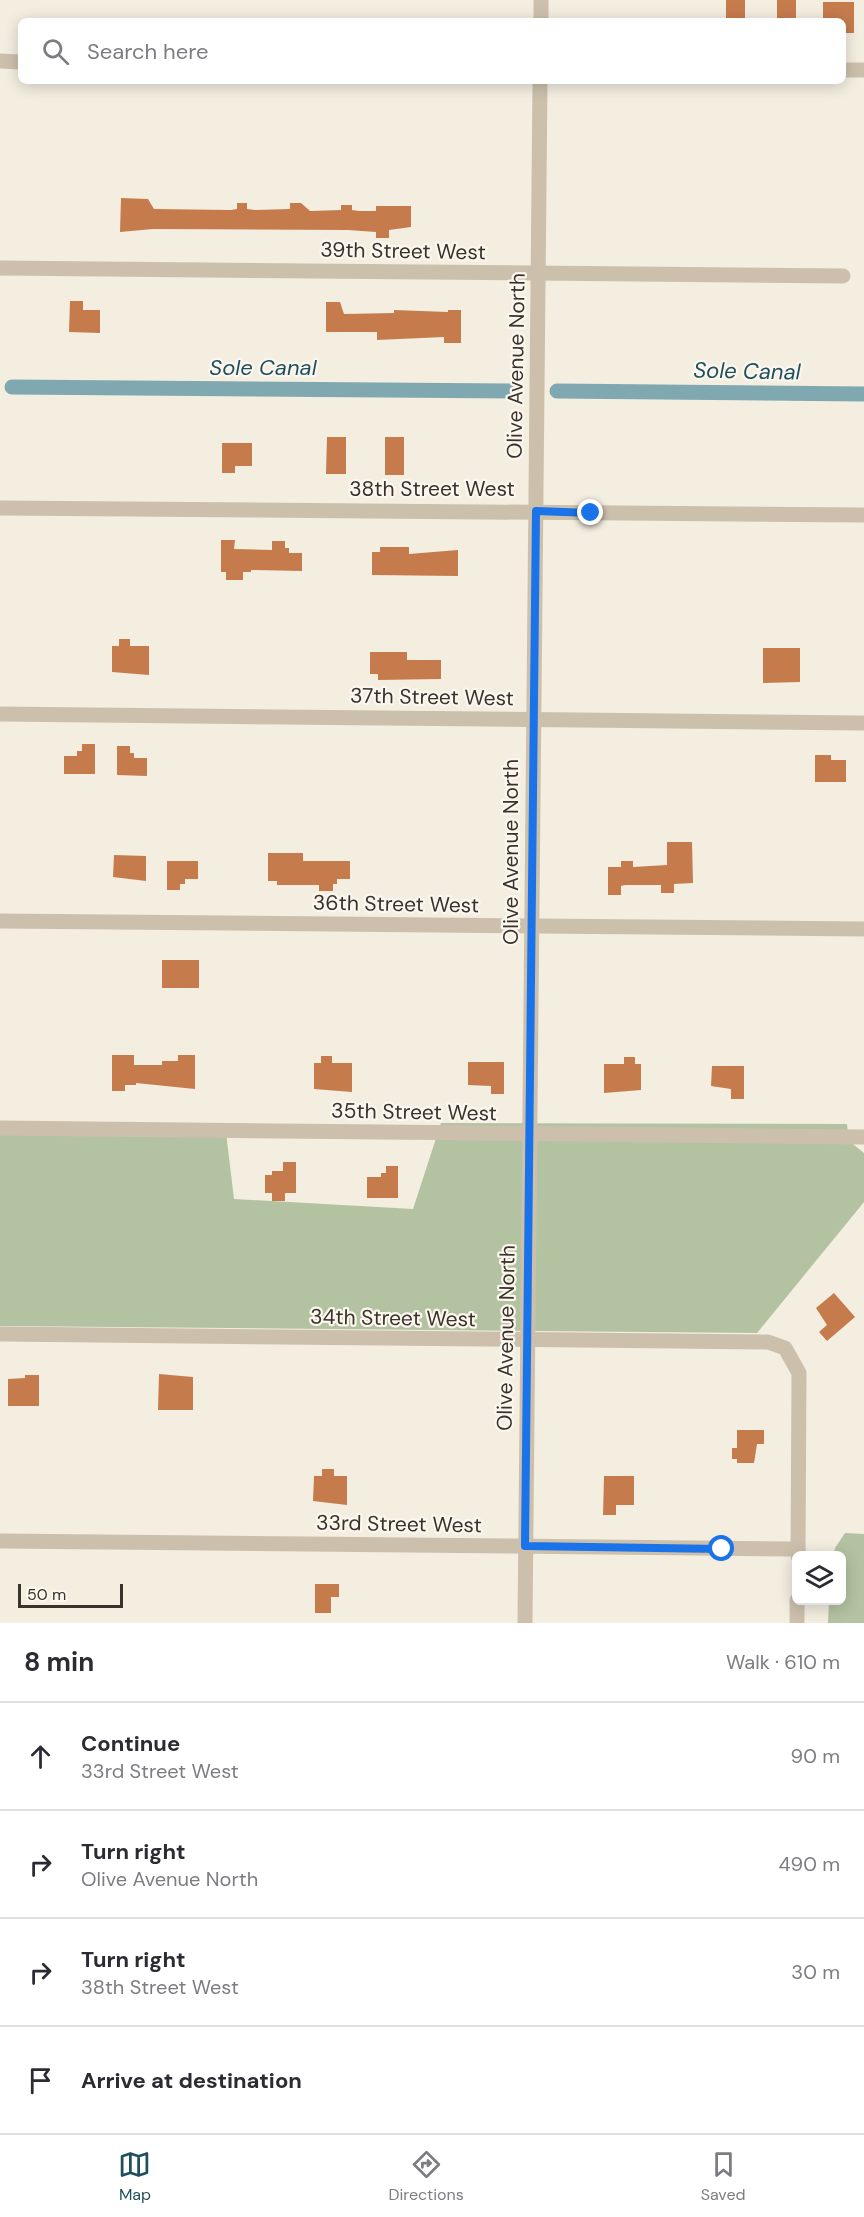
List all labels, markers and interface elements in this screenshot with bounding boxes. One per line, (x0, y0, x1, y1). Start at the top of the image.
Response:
search box (18, 18, 846, 84)
icon: search (39, 35, 72, 68)
text: Search here (87, 37, 208, 66)
street label: 39th Street West (320, 236, 486, 266)
street label: Olive Avenue North (500, 273, 532, 459)
water label: Sole Canal (209, 353, 318, 382)
water label: Sole Canal (693, 356, 802, 386)
street label: 38th Street West (349, 475, 515, 503)
route end (577, 499, 603, 525)
street label: 37th Street West (350, 682, 514, 712)
street label: Olive Avenue North (497, 759, 525, 945)
street label: 36th Street West (313, 889, 479, 919)
street label: 35th Street West (331, 1097, 497, 1127)
street label: Olive Avenue North (490, 1245, 522, 1431)
street label: 34th Street West (310, 1303, 476, 1333)
street label: 33rd Street West (316, 1509, 482, 1539)
route start (708, 1535, 734, 1561)
map controls (792, 1551, 846, 1605)
button: layers (792, 1551, 846, 1605)
scale bar (18, 1581, 123, 1608)
text: 50 m (27, 1584, 66, 1605)
text: 8 min (24, 1645, 94, 1679)
text: Walk · 610 m (726, 1649, 840, 1675)
text: Continue (81, 1729, 180, 1758)
icon: ahead (24, 1740, 57, 1773)
text: 90 m (791, 1743, 840, 1769)
text: 33rd Street West (81, 1758, 239, 1784)
text: Turn right (81, 1837, 186, 1866)
icon: right (24, 1848, 57, 1881)
text: 490 m (778, 1851, 840, 1877)
text: Olive Avenue North (81, 1866, 258, 1892)
text: Turn right (81, 1945, 186, 1974)
icon: right (24, 1956, 57, 1989)
text: 30 m (791, 1959, 840, 1985)
text: 38th Street West (81, 1974, 239, 2000)
icon: arrive (24, 2064, 57, 2097)
text: Arrive at destination (81, 2066, 302, 2095)
tab: Map (118, 2148, 151, 2205)
tab: Directions (388, 2148, 464, 2205)
tab: Saved (701, 2148, 746, 2205)

